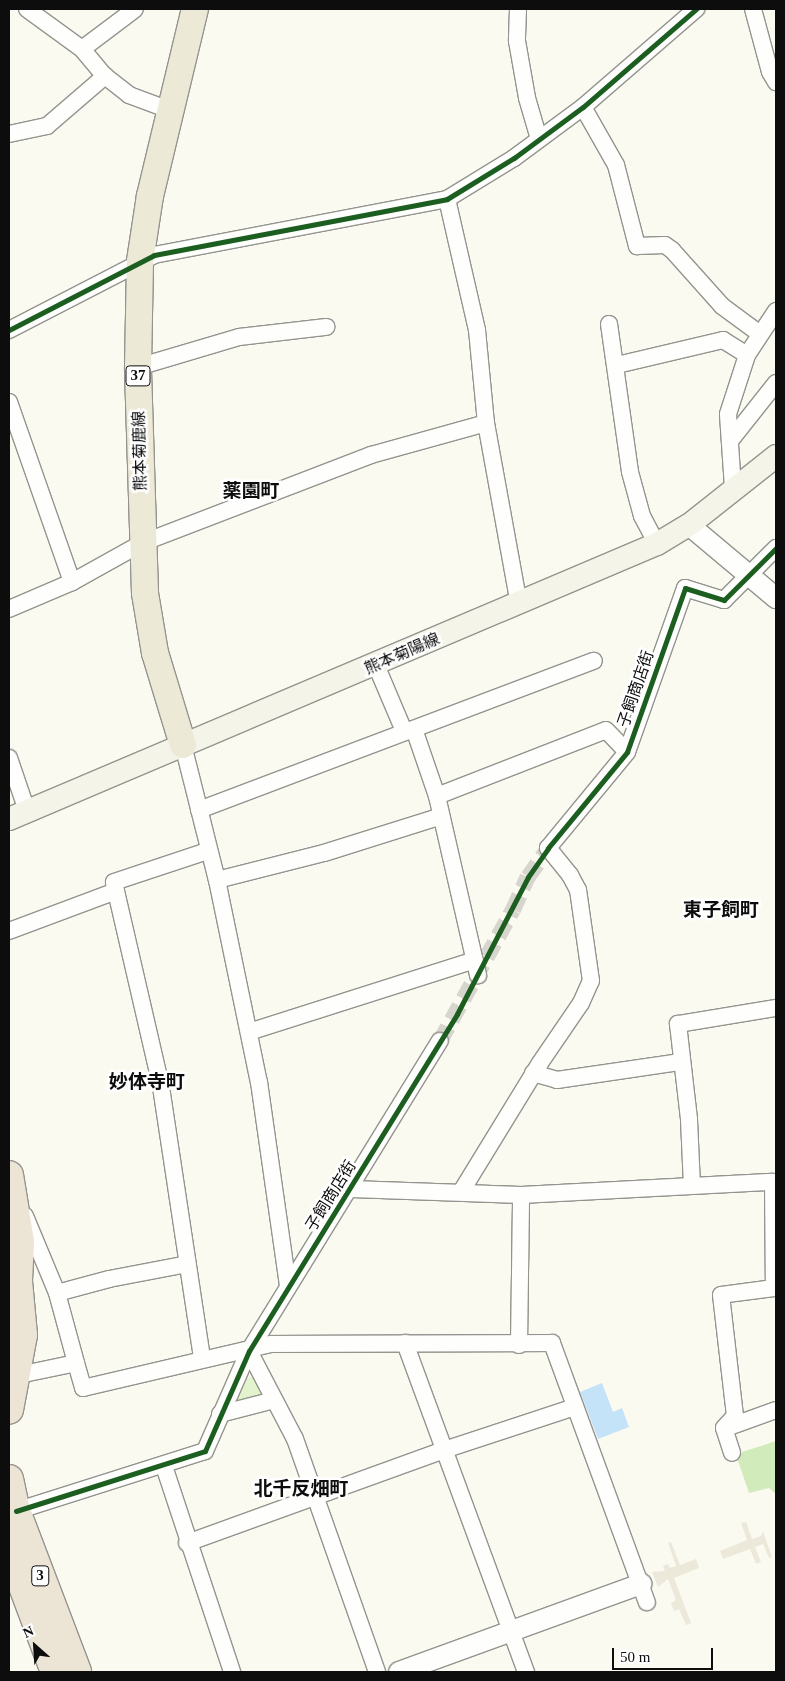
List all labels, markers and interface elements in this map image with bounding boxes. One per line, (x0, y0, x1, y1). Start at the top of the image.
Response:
road number: 37 (126, 364, 150, 388)
street label: 熊本菊鹿線 (130, 411, 150, 491)
district label: 薬園町 (223, 480, 279, 502)
street label: 熊本菊陽線 (361, 630, 443, 678)
street label: 子飼商店街 (614, 648, 658, 730)
district label: 東子飼町 (683, 899, 759, 921)
district label: 妙体寺町 (109, 1071, 185, 1093)
street label: 子飼商店街 (302, 1157, 360, 1235)
district label: 北千反畑町 (254, 1478, 348, 1500)
road number: 3 (31, 1564, 49, 1588)
north arrow (10, 1621, 60, 1671)
text: N (20, 1623, 36, 1641)
scale bar (615, 1638, 716, 1670)
text: 50 m (620, 1649, 650, 1665)

